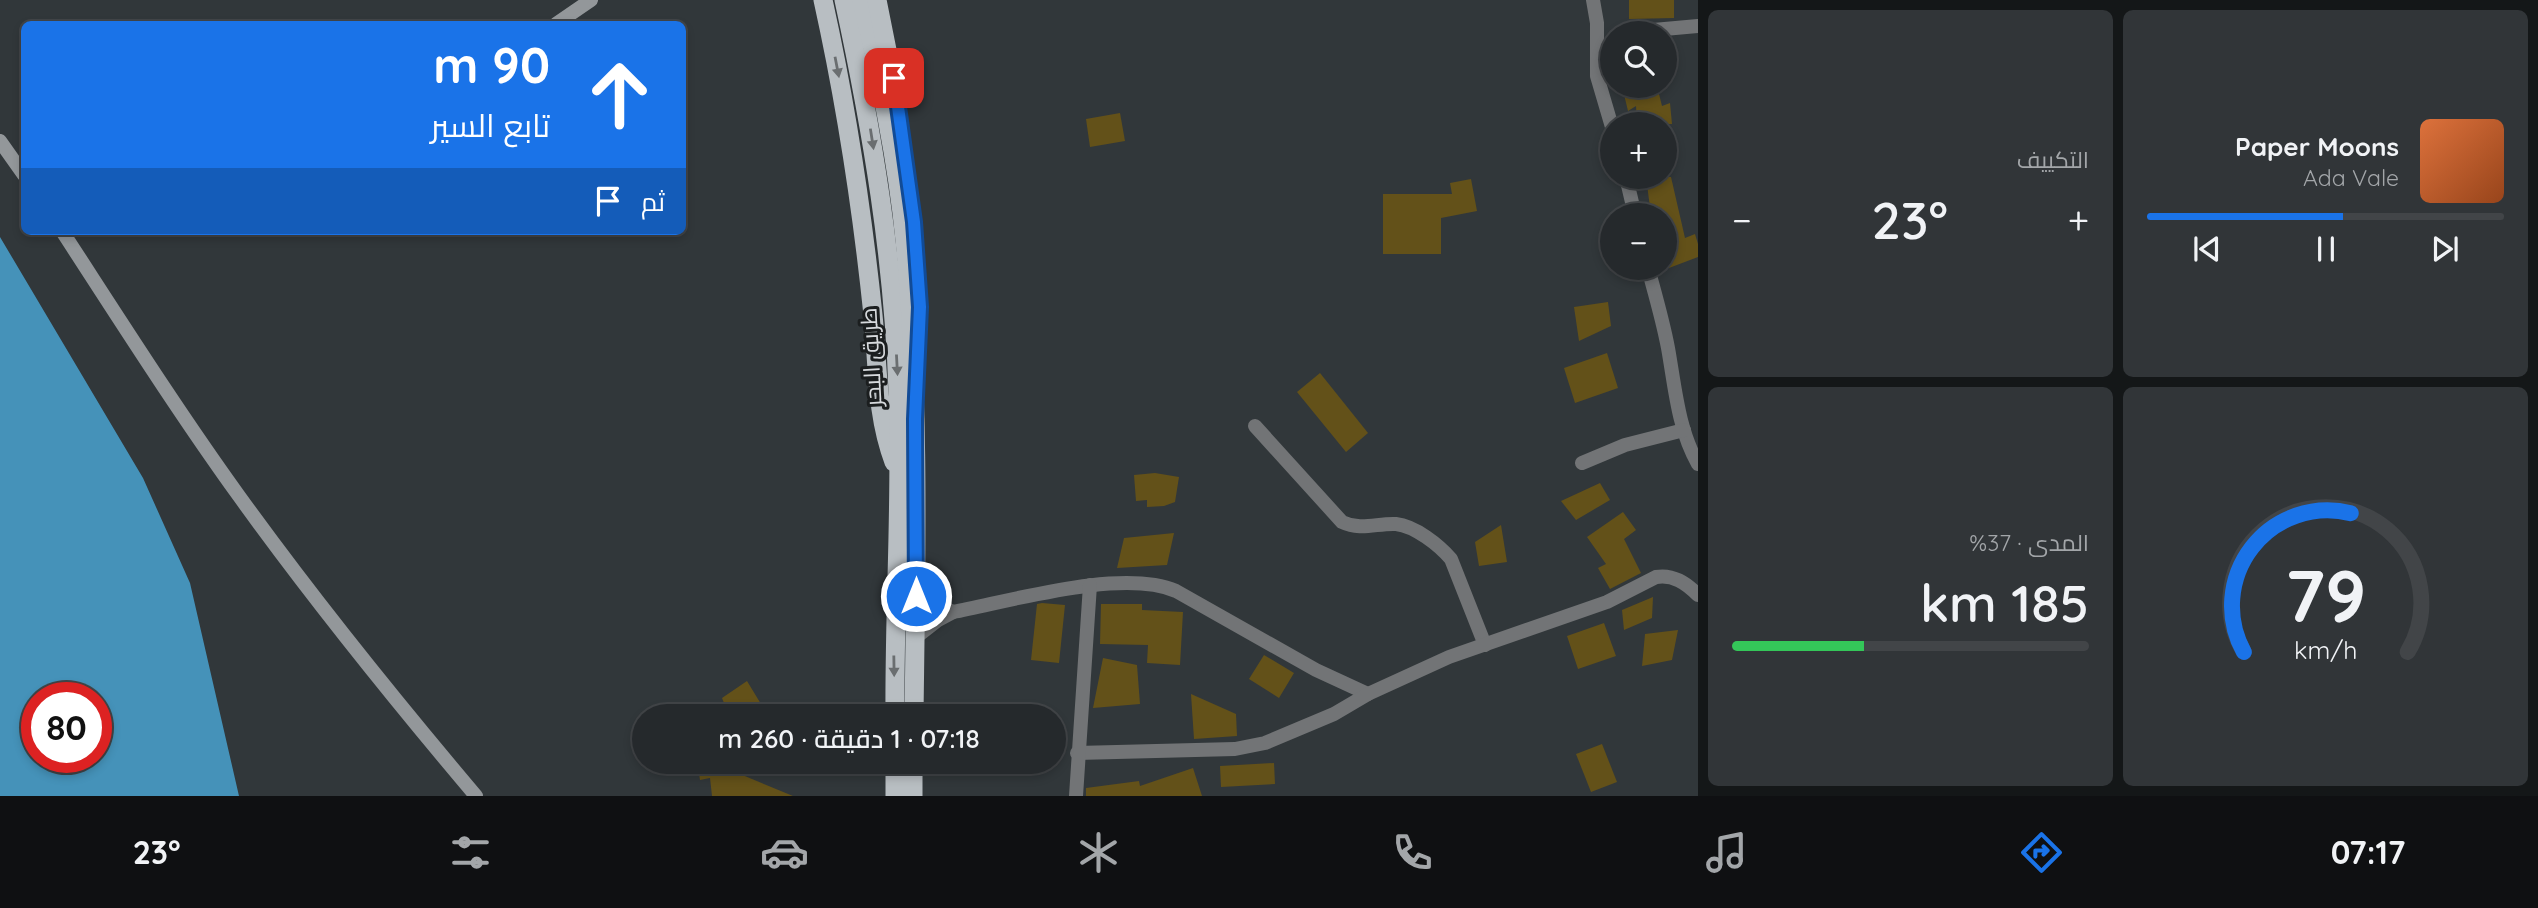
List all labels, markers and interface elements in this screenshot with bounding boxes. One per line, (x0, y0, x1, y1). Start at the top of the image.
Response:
map controls (1600, 21, 1677, 280)
button: search (1600, 21, 1677, 98)
text: 90 m (433, 34, 550, 95)
pin (864, 48, 924, 108)
icon: ahead (574, 49, 665, 140)
one-way arrow (832, 56, 843, 78)
icon: arrive (875, 59, 913, 97)
text: تابع السير (431, 105, 550, 145)
button: + (1600, 112, 1677, 189)
one-way arrow (867, 128, 878, 150)
text: Paper Moons (2235, 130, 2399, 163)
text: التكييف (2017, 145, 2089, 174)
text: Ada Vale (2303, 163, 2399, 192)
icon: arrive (589, 182, 627, 220)
text: ثم (641, 185, 665, 218)
text: 23° (1871, 187, 1948, 252)
text: − (1732, 196, 1752, 244)
text: + (2068, 196, 2089, 244)
button: − (1600, 203, 1677, 280)
icon: previous (2188, 230, 2226, 268)
icon: pause (2307, 230, 2345, 268)
icon: next (2426, 230, 2464, 268)
street label: طريق البحر (853, 307, 888, 409)
one-way arrow (892, 354, 903, 376)
text: المدى · 37% (1969, 528, 2089, 557)
text: 79 (2285, 550, 2366, 641)
position arrow (879, 559, 953, 633)
text: 185 km (1920, 570, 2089, 635)
text: km/h (2294, 634, 2357, 665)
one-way arrow (888, 655, 900, 677)
speed limit sign: 80 (21, 682, 112, 773)
text: 07:18 · 1 دقيقة · 260 m (718, 722, 980, 755)
icon: filters (446, 828, 495, 877)
icon: car (760, 828, 809, 877)
icon: climate (1074, 828, 1123, 877)
icon: phone (1388, 828, 1437, 877)
icon: music (1702, 828, 1751, 877)
icon: directions (2017, 828, 2066, 877)
text: 23° (133, 832, 181, 872)
text: 07:17 (2331, 832, 2405, 872)

